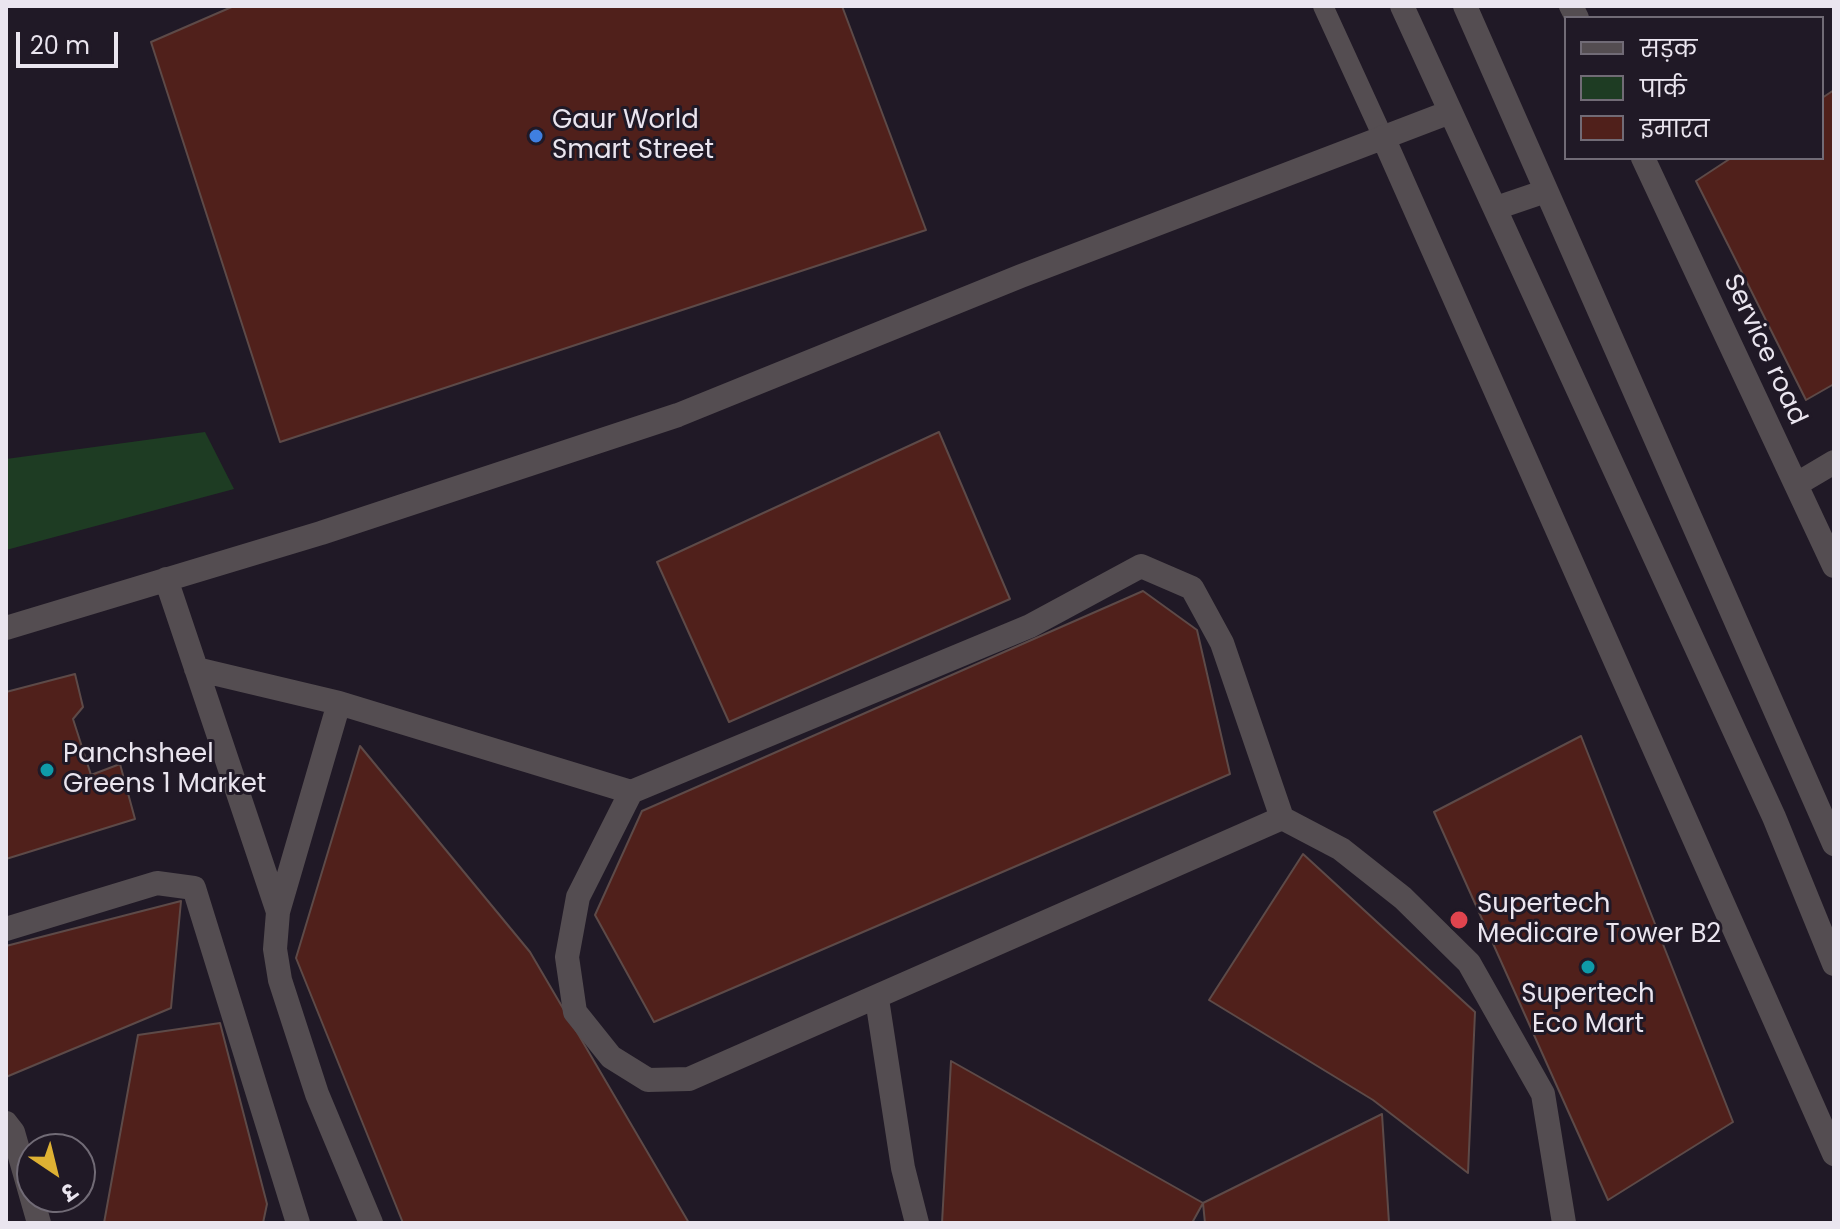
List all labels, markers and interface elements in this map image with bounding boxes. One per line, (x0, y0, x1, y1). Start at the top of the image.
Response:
scale bar (20, 16, 122, 66)
legend (1564, 16, 1824, 160)
text: 20 m (30, 29, 90, 62)
text: सड़क (1640, 32, 1697, 65)
text: पार्क (1640, 72, 1687, 105)
place label: Gaur World Smart Street (552, 105, 714, 166)
text: इमारत (1640, 112, 1709, 145)
marker: Gaur World Smart Street (527, 127, 545, 145)
street label: Service road (1716, 270, 1812, 430)
place label: Panchsheel Greens 1 Market (63, 739, 266, 800)
marker: Panchsheel Greens 1 Market (38, 761, 56, 779)
place label: Supertech Medicare Tower B2 (1477, 889, 1721, 950)
marker: Supertech Medicare Tower B2 (1448, 909, 1470, 931)
marker: Supertech Eco Mart (1579, 958, 1597, 976)
place label: Supertech Eco Mart (1521, 979, 1655, 1040)
north arrow (16, 1133, 96, 1213)
text: उ (55, 1175, 83, 1208)

